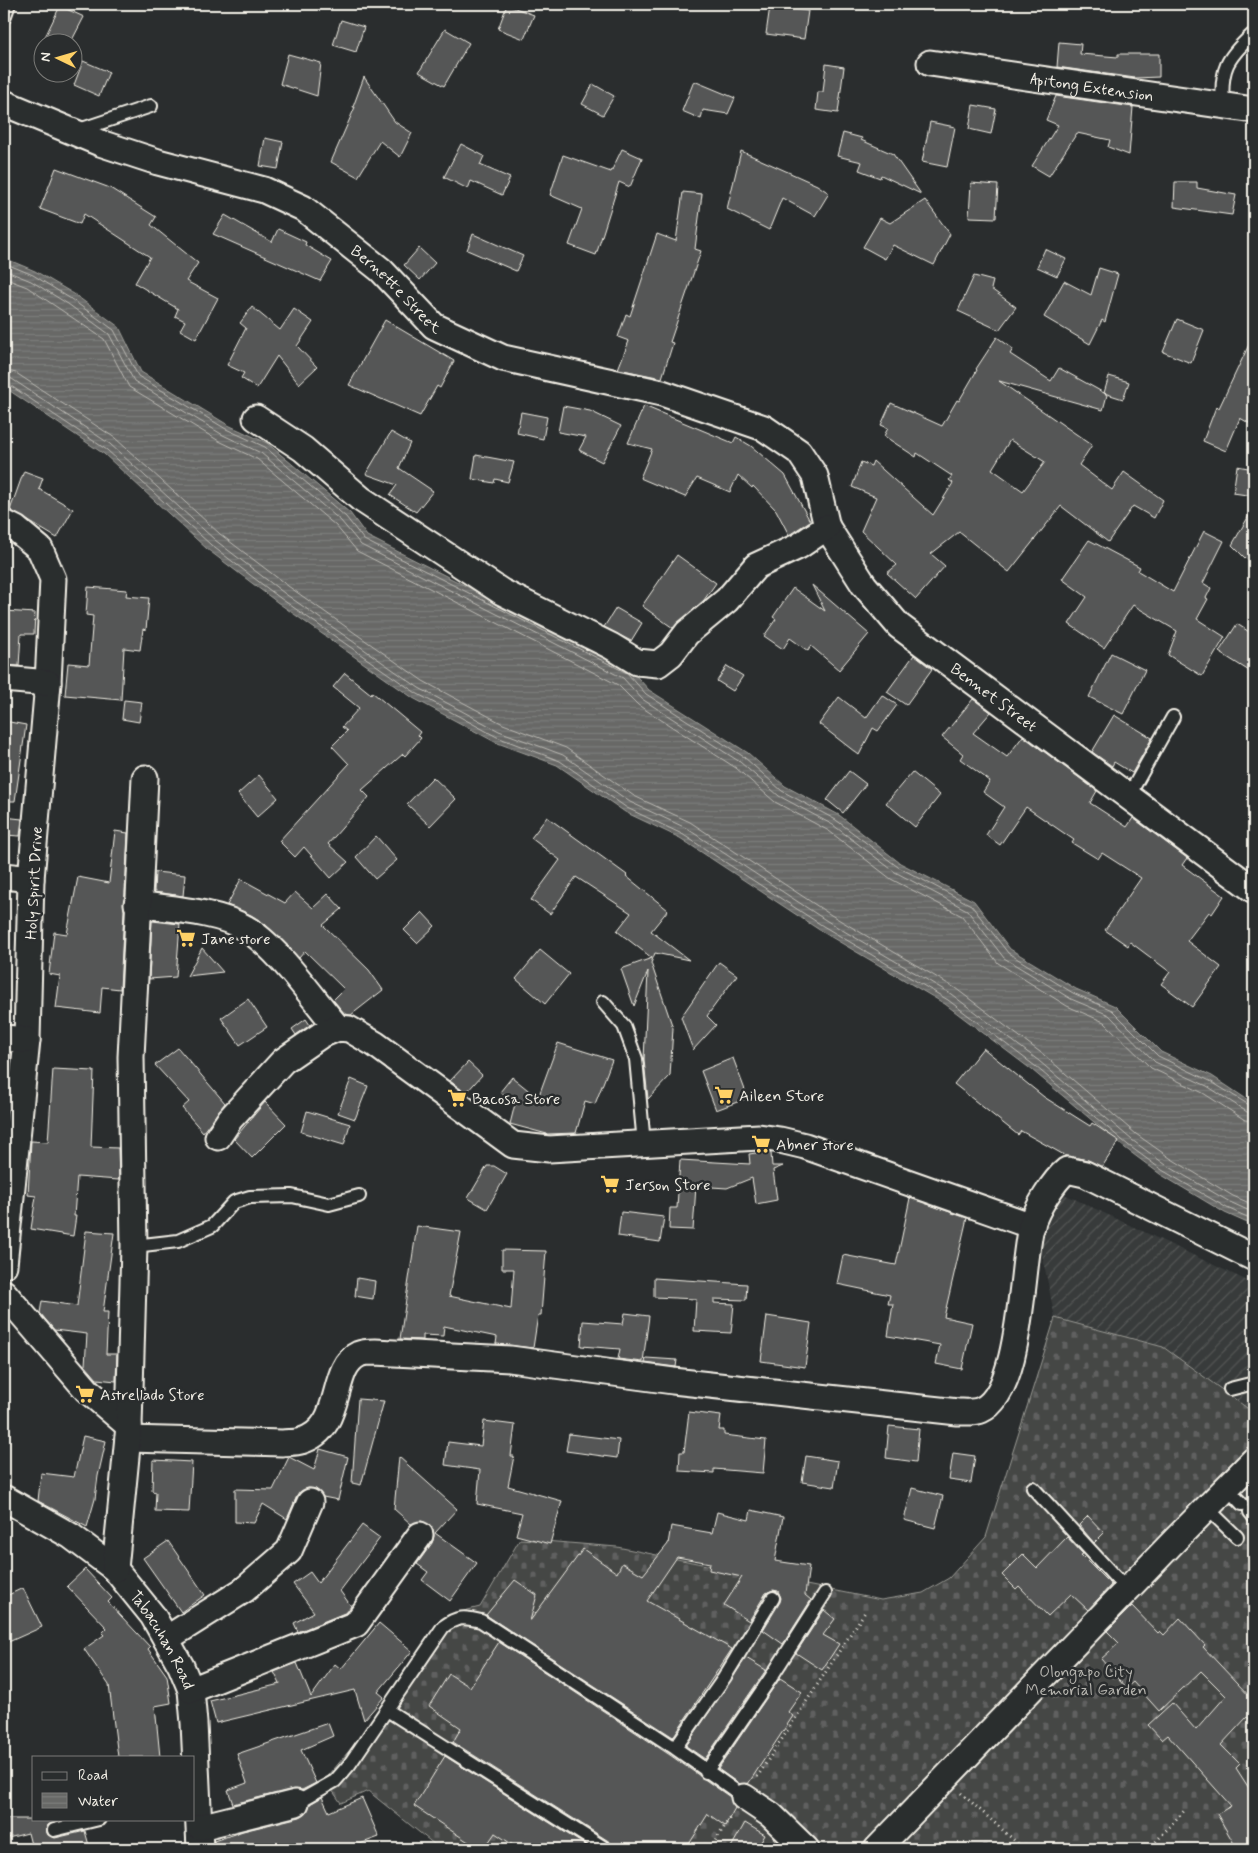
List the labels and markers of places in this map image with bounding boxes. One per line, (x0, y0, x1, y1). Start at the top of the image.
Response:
supermarket icon: Jane store (175, 927, 197, 949)
place label: Jane store (201, 929, 270, 950)
supermarket icon: Aileen Store (713, 1084, 735, 1106)
place label: Aileen Store (739, 1086, 824, 1107)
supermarket icon: Bacosa Store (446, 1087, 468, 1109)
place label: Bacosa Store (472, 1089, 560, 1110)
supermarket icon: Abner store (750, 1133, 772, 1155)
place label: Abner store (776, 1135, 854, 1156)
supermarket icon: Jerson Store (599, 1173, 621, 1195)
place label: Jerson Store (625, 1175, 710, 1196)
supermarket icon: Astrellado Store (74, 1383, 96, 1405)
place label: Astrellado Store (100, 1385, 204, 1406)

